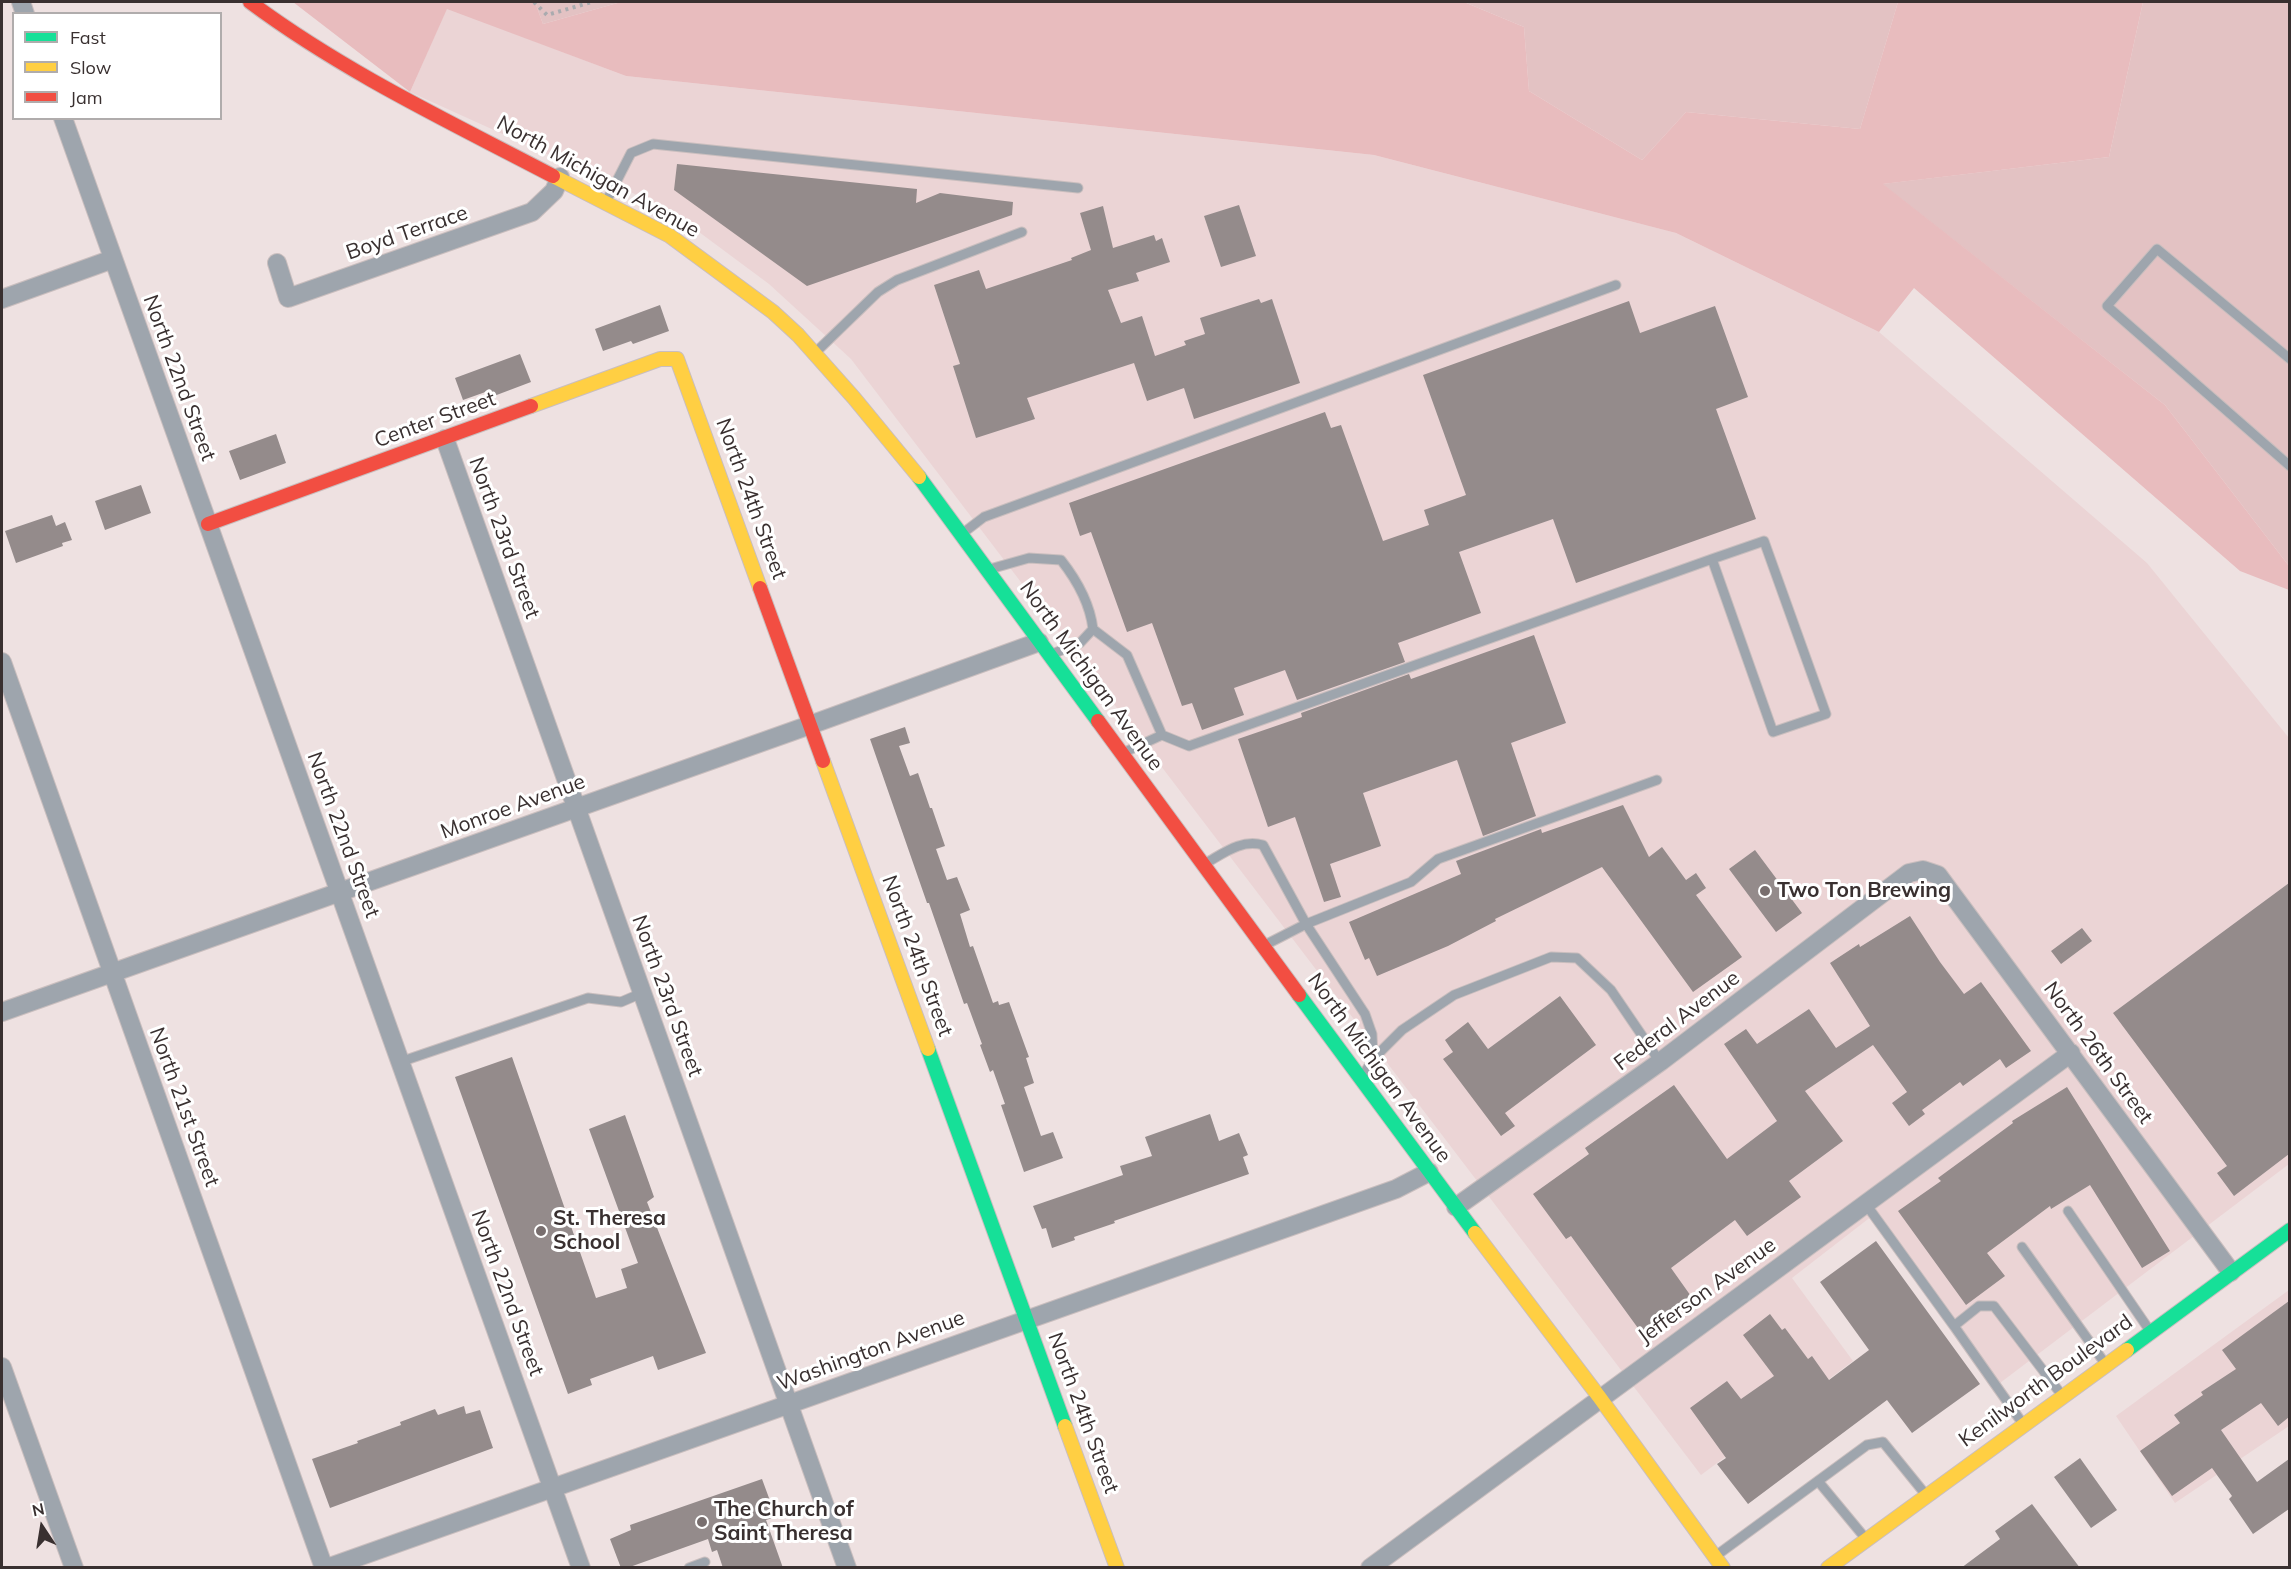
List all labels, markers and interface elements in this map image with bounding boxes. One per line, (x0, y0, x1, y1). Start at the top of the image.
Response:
legend (12, 12, 222, 120)
text: Fast (70, 26, 106, 49)
text: Slow (70, 56, 111, 79)
text: Jam (70, 86, 103, 109)
street label: North Michigan Avenue (492, 111, 704, 243)
street label: Boyd Terrace (343, 200, 471, 266)
street label: North 22nd Street (137, 292, 221, 464)
street label: Center Street (371, 386, 499, 454)
street label: North 24th Street (710, 415, 792, 583)
street label: North 23rd Street (463, 454, 545, 622)
street label: North Michigan Avenue (1014, 576, 1168, 776)
street label: North 22nd Street (301, 749, 385, 921)
street label: Monroe Avenue (437, 769, 589, 845)
street label: North 24th Street (876, 872, 958, 1040)
place label: Two Ton Brewing (1777, 878, 1951, 904)
marker: Two Ton Brewing (1758, 884, 1772, 898)
street label: North 23rd Street (626, 912, 708, 1080)
street label: Federal Avenue (1609, 966, 1745, 1076)
street label: North Michigan Avenue (1302, 968, 1456, 1168)
street label: North 26th Street (2038, 977, 2158, 1129)
street label: North 21st Street (144, 1024, 224, 1190)
place label: St. Theresa School (553, 1206, 666, 1256)
street label: North 22nd Street (465, 1207, 549, 1379)
marker: St. Theresa School (534, 1224, 548, 1238)
street label: Jefferson Avenue (1633, 1233, 1781, 1349)
street label: Washington Avenue (774, 1305, 968, 1397)
street label: Kenilworth Boulevard (1954, 1310, 2138, 1452)
street label: North 24th Street (1042, 1329, 1124, 1497)
north arrow (12, 1497, 72, 1557)
place label: The Church of Saint Theresa (714, 1497, 854, 1547)
text: N (30, 1498, 46, 1520)
marker: The Church of Saint Theresa (695, 1515, 709, 1529)

